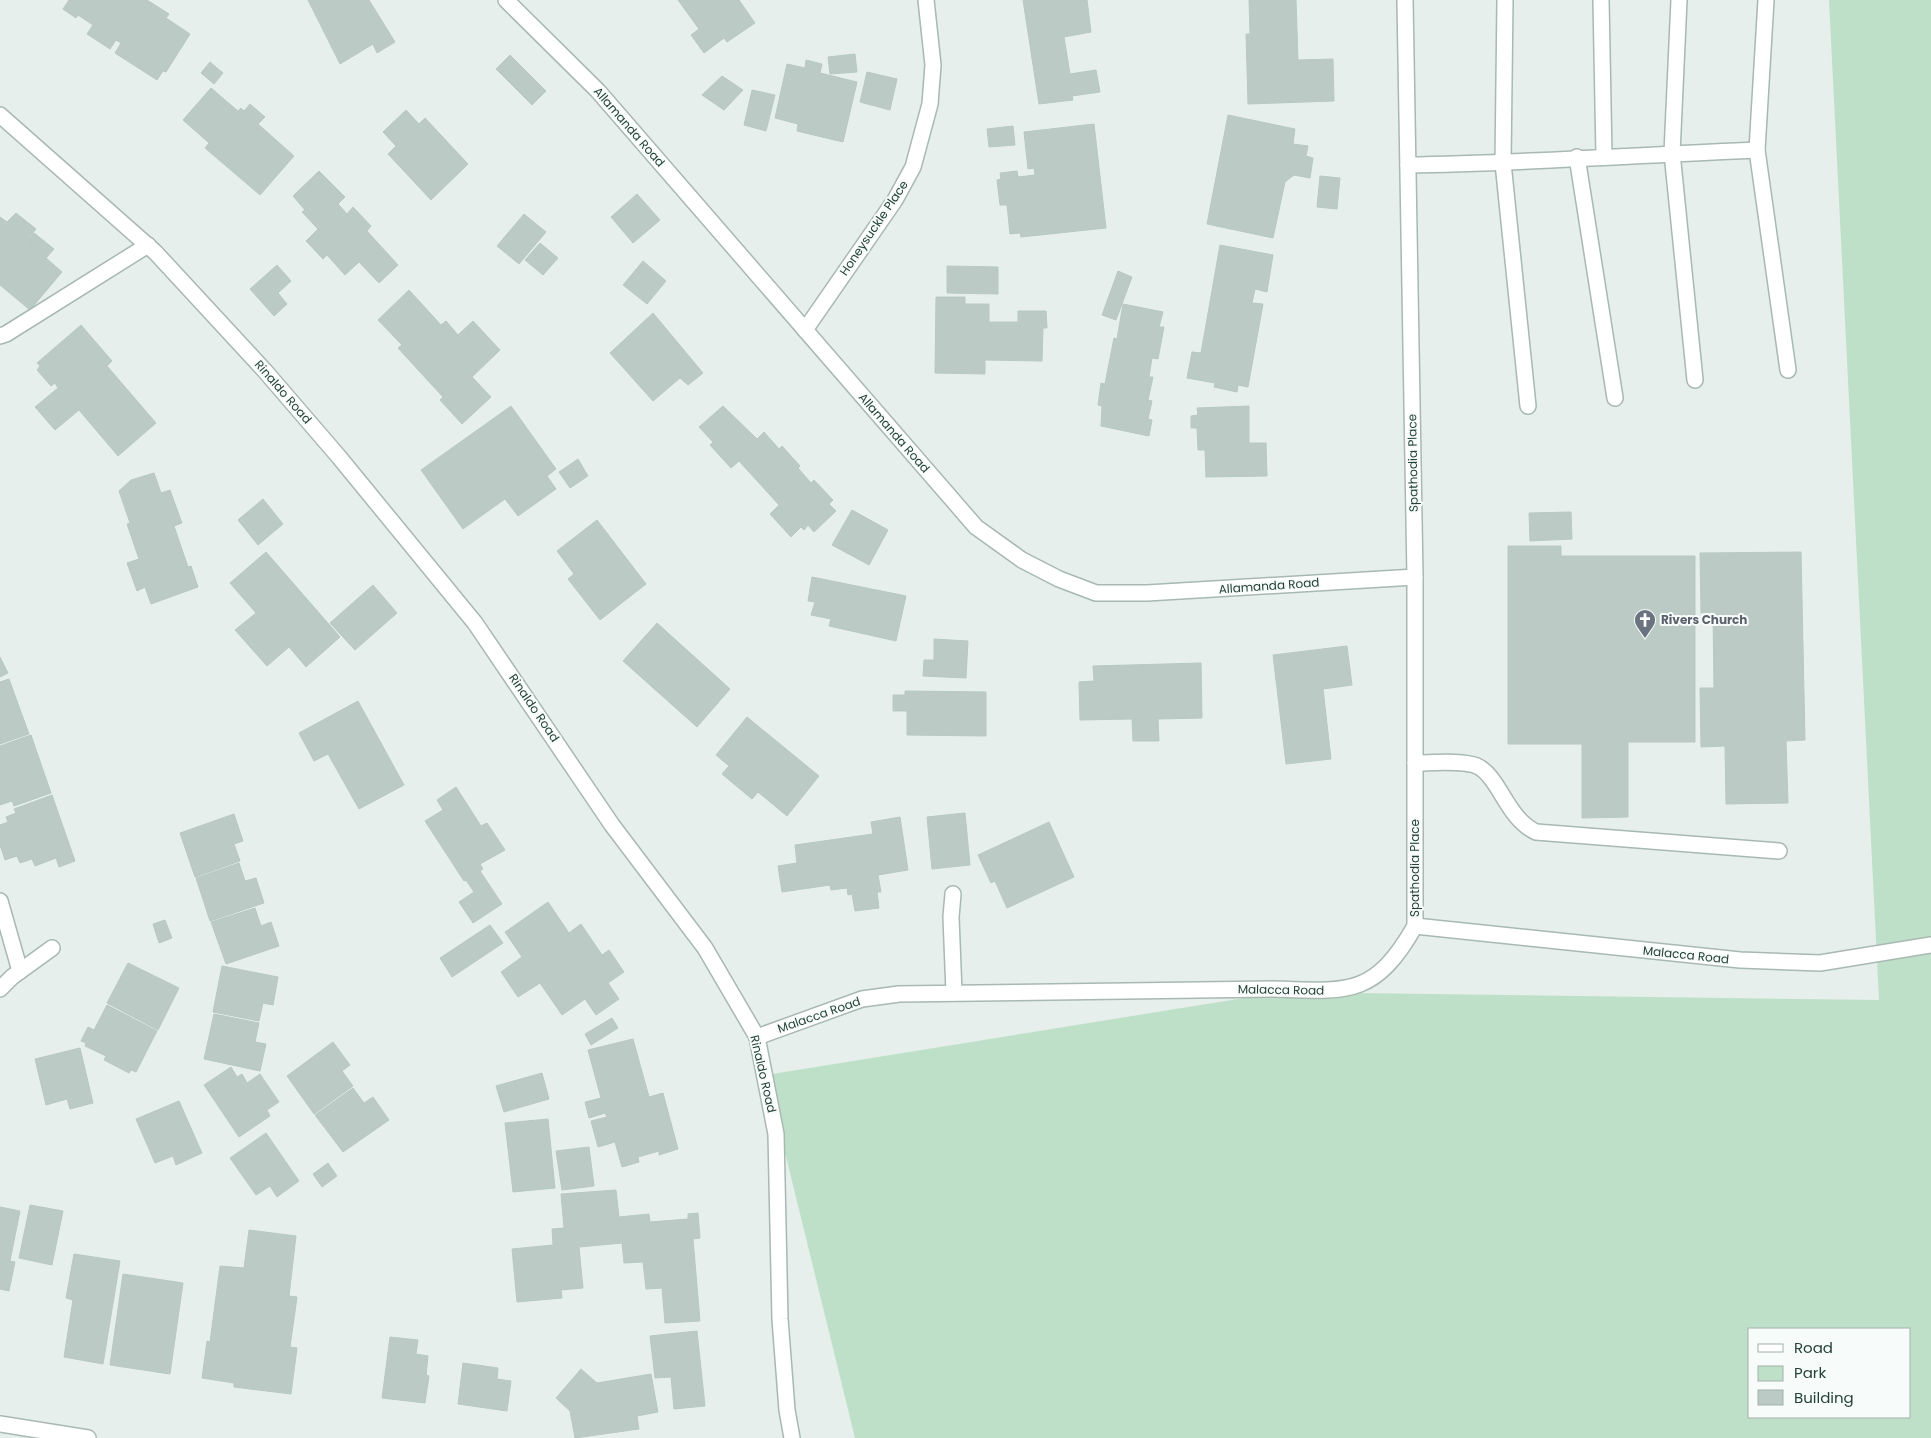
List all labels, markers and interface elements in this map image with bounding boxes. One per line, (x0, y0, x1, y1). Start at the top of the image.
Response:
street label: Allamanda Road (590, 83, 669, 170)
street label: Honeysuckle Place (835, 177, 912, 279)
street label: Rinaldo Road (251, 356, 316, 427)
street label: Allamanda Road (855, 389, 934, 476)
street label: Spathodia Place (1403, 414, 1422, 512)
street label: Allamanda Road (1218, 574, 1320, 597)
church icon: Rivers Church (1633, 608, 1657, 639)
place label: Rivers Church (1661, 611, 1747, 628)
street label: Rinaldo Road (505, 670, 564, 745)
street label: Spathodia Place (1406, 819, 1423, 917)
street label: Malacca Road (1642, 942, 1730, 967)
street label: Malacca Road (1238, 980, 1324, 999)
street label: Malacca Road (775, 992, 863, 1037)
street label: Rinaldo Road (746, 1033, 781, 1114)
legend (1748, 1328, 1911, 1418)
text: Road (1794, 1337, 1833, 1358)
text: Park (1794, 1362, 1826, 1383)
text: Building (1794, 1387, 1854, 1408)

